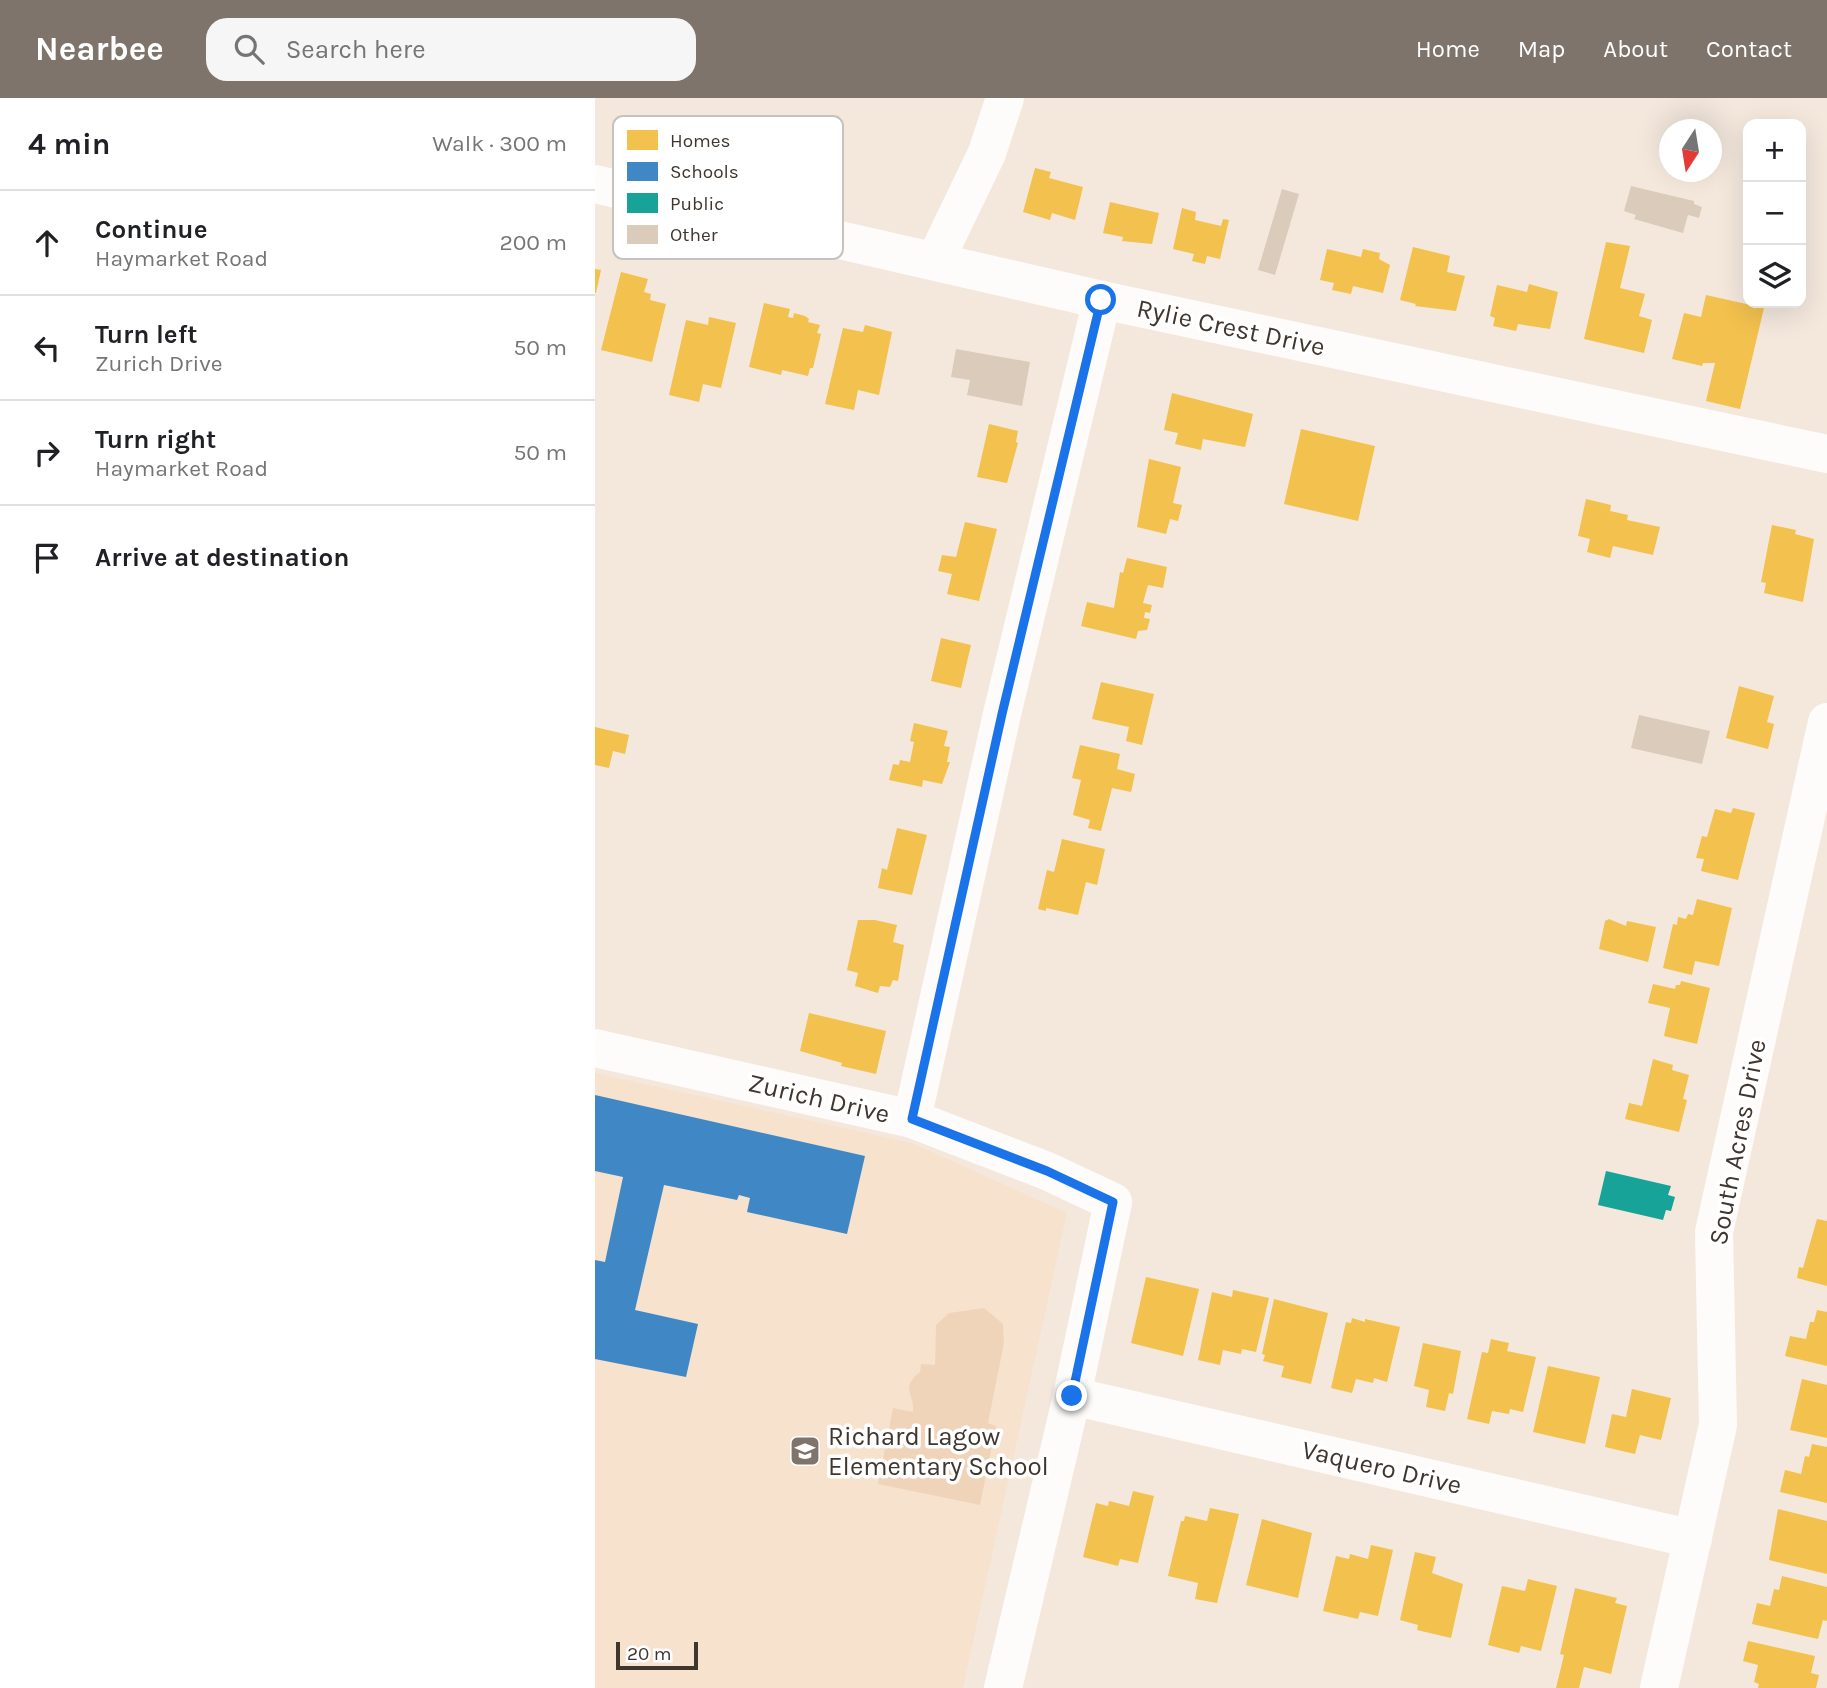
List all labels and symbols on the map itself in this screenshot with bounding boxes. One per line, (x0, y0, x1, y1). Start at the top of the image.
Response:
legend (613, 116, 843, 259)
north arrow (1659, 119, 1722, 182)
text: Homes (670, 130, 731, 152)
text: Schools (670, 161, 739, 183)
text: Public (670, 193, 724, 215)
text: Other (670, 224, 718, 246)
route start (1085, 284, 1116, 315)
street label: Rylie Crest Drive (1134, 292, 1328, 363)
street label: South Acres Drive (1702, 1037, 1773, 1248)
street label: Zurich Drive (745, 1067, 893, 1130)
route end (1056, 1380, 1087, 1411)
place label: Richard Lagow Elementary School (828, 1421, 1049, 1482)
school or university icon: Richard Lagow Elementary School (788, 1434, 822, 1468)
street label: Vaquero Drive (1299, 1434, 1465, 1501)
scale bar (616, 1639, 698, 1671)

